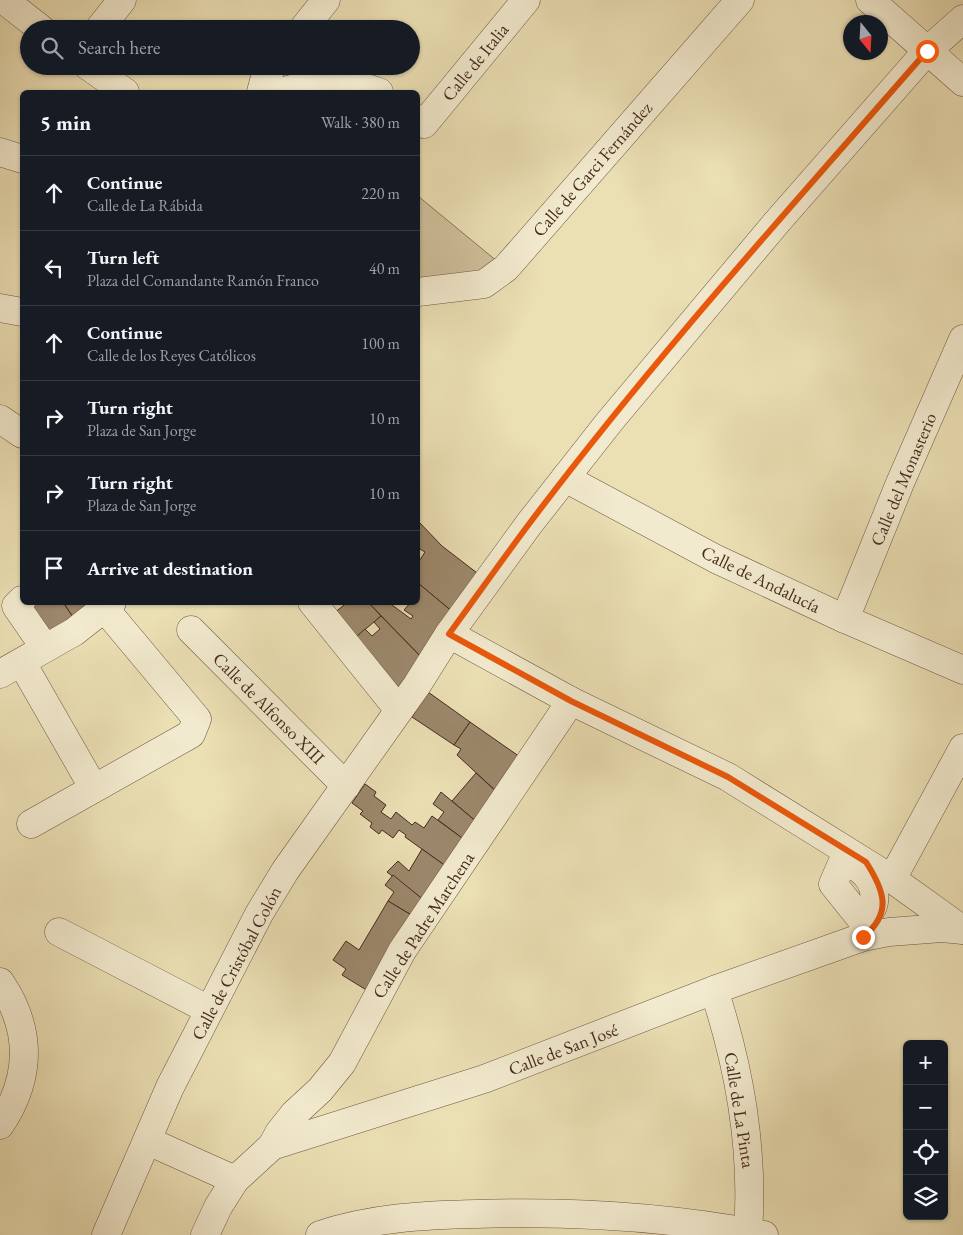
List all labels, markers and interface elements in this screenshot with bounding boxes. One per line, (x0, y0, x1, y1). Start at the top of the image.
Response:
north arrow (843, 15, 888, 60)
street label: Calle de Italia (437, 18, 514, 106)
search box (20, 20, 420, 75)
icon: search (38, 34, 66, 62)
text: Search here (78, 35, 160, 60)
route start (916, 40, 939, 63)
street label: Calle de Garci Fernández (527, 97, 657, 241)
text: 5 min (40, 109, 91, 136)
text: Walk · 380 m (321, 112, 400, 133)
text: Continue (87, 170, 162, 195)
icon: ahead (40, 179, 68, 207)
text: 220 m (361, 183, 400, 204)
text: Calle de La Rábida (87, 195, 203, 216)
text: Turn left (87, 245, 159, 270)
icon: left (40, 254, 68, 282)
text: 40 m (369, 258, 400, 279)
text: Plaza del Comandante Ramón Franco (87, 270, 319, 291)
text: Continue (87, 320, 162, 345)
icon: ahead (40, 329, 68, 357)
text: 100 m (361, 333, 400, 354)
text: Calle de los Reyes Católicos (87, 345, 256, 366)
text: Turn right (87, 395, 173, 420)
icon: right (40, 404, 68, 432)
text: 10 m (369, 408, 400, 429)
street label: Calle del Monasterio (865, 409, 941, 549)
text: Plaza de San Jorge (87, 420, 196, 441)
text: Turn right (87, 470, 173, 495)
icon: right (40, 479, 68, 507)
text: 10 m (369, 483, 400, 504)
text: Plaza de San Jorge (87, 495, 196, 516)
street label: Calle de Andalucía (698, 540, 825, 618)
icon: arrive (40, 554, 68, 582)
text: Arrive at destination (87, 556, 253, 581)
street label: Calle de Alfonso XIII (208, 647, 330, 769)
street label: Calle de Padre Marchena (367, 847, 479, 1003)
street label: Calle de Cristóbal Colón (186, 882, 286, 1044)
route end (852, 926, 875, 949)
street label: Calle de San José (505, 1018, 621, 1080)
map controls (903, 1040, 948, 1220)
button: + (903, 1040, 948, 1085)
street label: Calle de La Pinta (719, 1050, 761, 1170)
button: − (903, 1085, 948, 1130)
button: locate (903, 1130, 948, 1175)
button: layers (903, 1175, 948, 1220)

